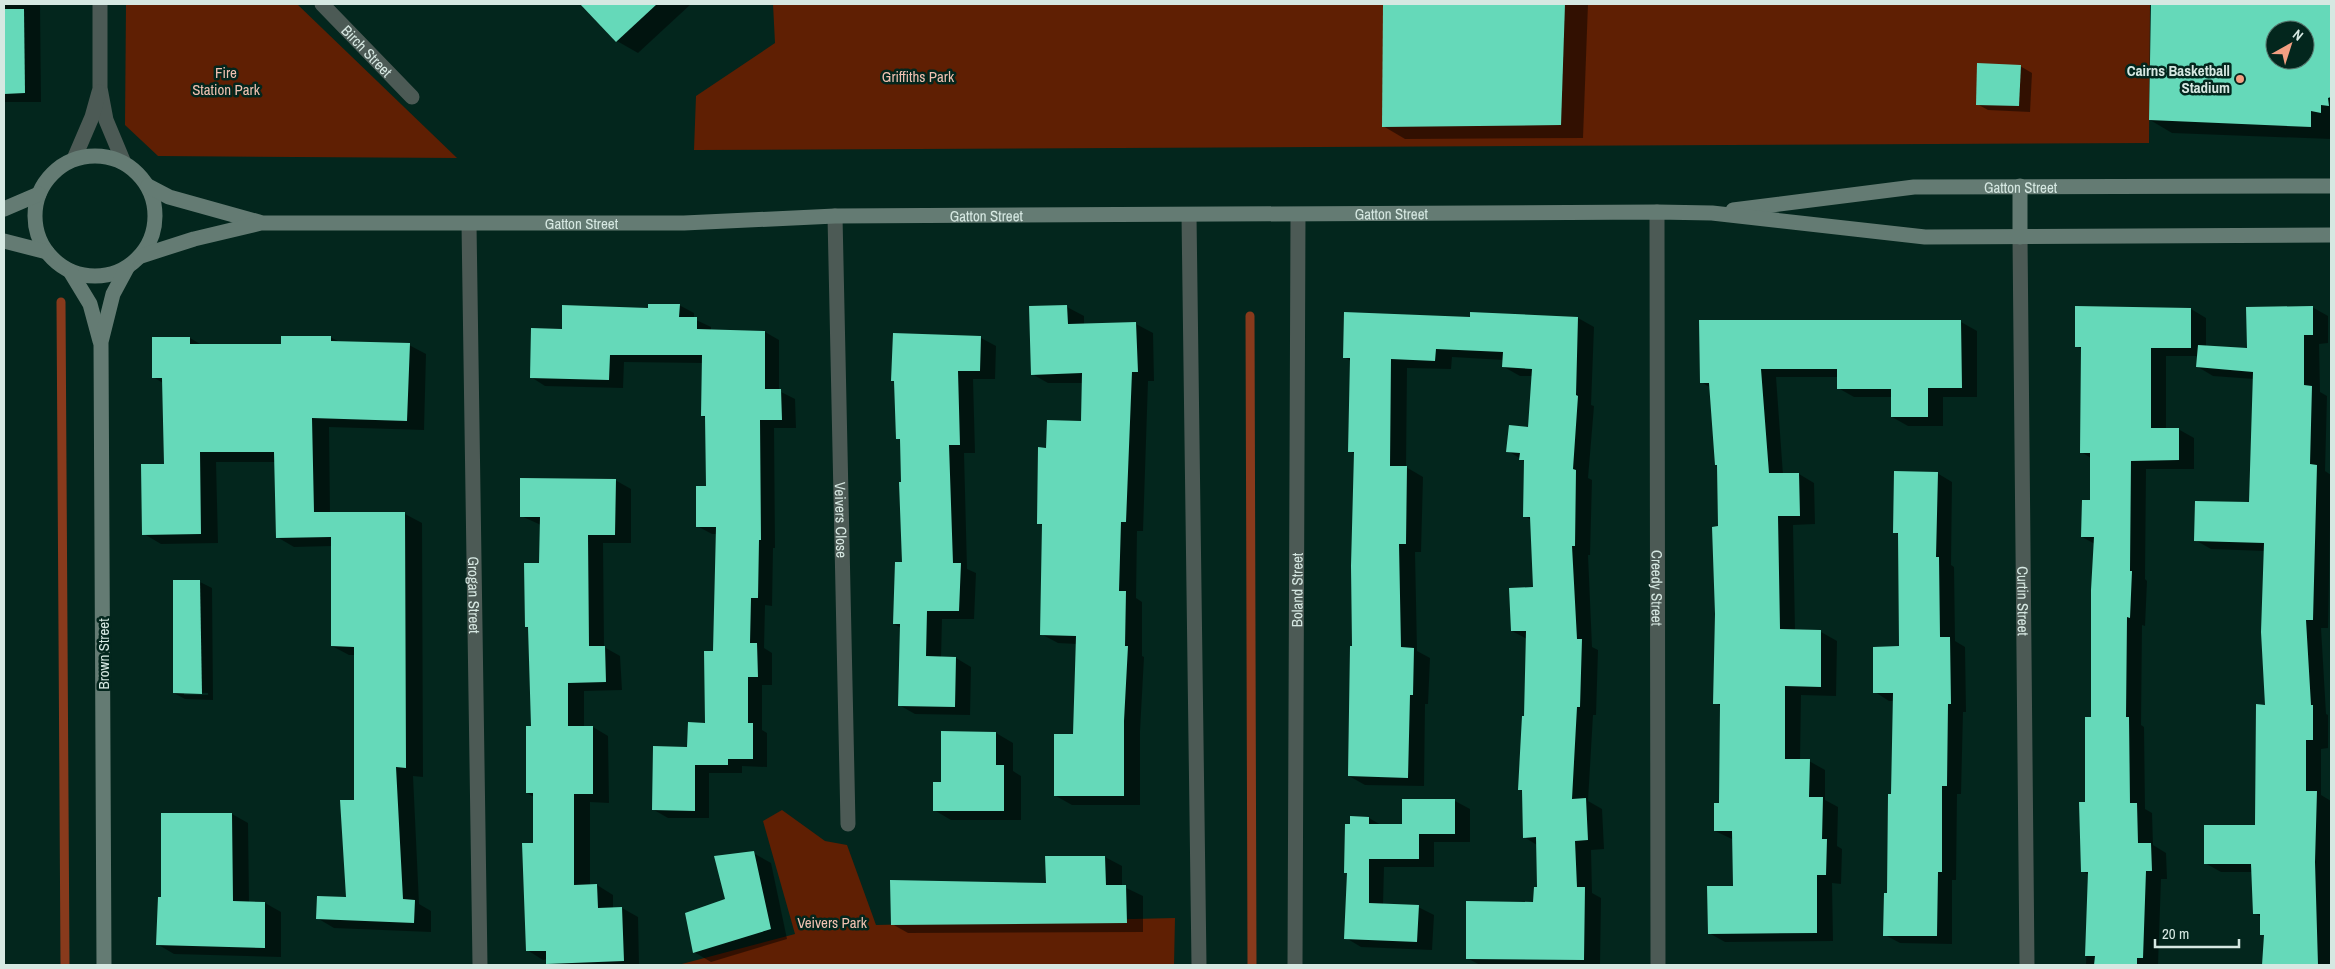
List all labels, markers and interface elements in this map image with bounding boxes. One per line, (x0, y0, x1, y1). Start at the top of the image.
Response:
street label: Birch Street (337, 20, 398, 82)
north arrow (2265, 20, 2315, 70)
text: N (2289, 25, 2307, 45)
place label: Cairns Basketball Stadium (2127, 60, 2230, 98)
park label: Fire Station Park (192, 62, 261, 100)
park label: Griffiths Park (882, 66, 955, 87)
marker: Cairns Basketball Stadium (2234, 73, 2246, 85)
street label: Gatton Street (1984, 176, 2058, 197)
street label: Gatton Street (1355, 203, 1429, 224)
street label: Gatton Street (950, 205, 1024, 226)
street label: Gatton Street (545, 213, 619, 234)
street label: Veivers Close (830, 482, 853, 558)
street label: Creedy Street (1647, 550, 1668, 627)
street label: Boland Street (1286, 552, 1307, 627)
street label: Grogan Street (463, 556, 486, 634)
street label: Curtin Street (2013, 566, 2034, 637)
street label: Brown Street (93, 618, 114, 690)
park label: Veivers Park (797, 912, 868, 933)
scale bar (2155, 916, 2239, 948)
text: 20 m (2162, 923, 2189, 944)

